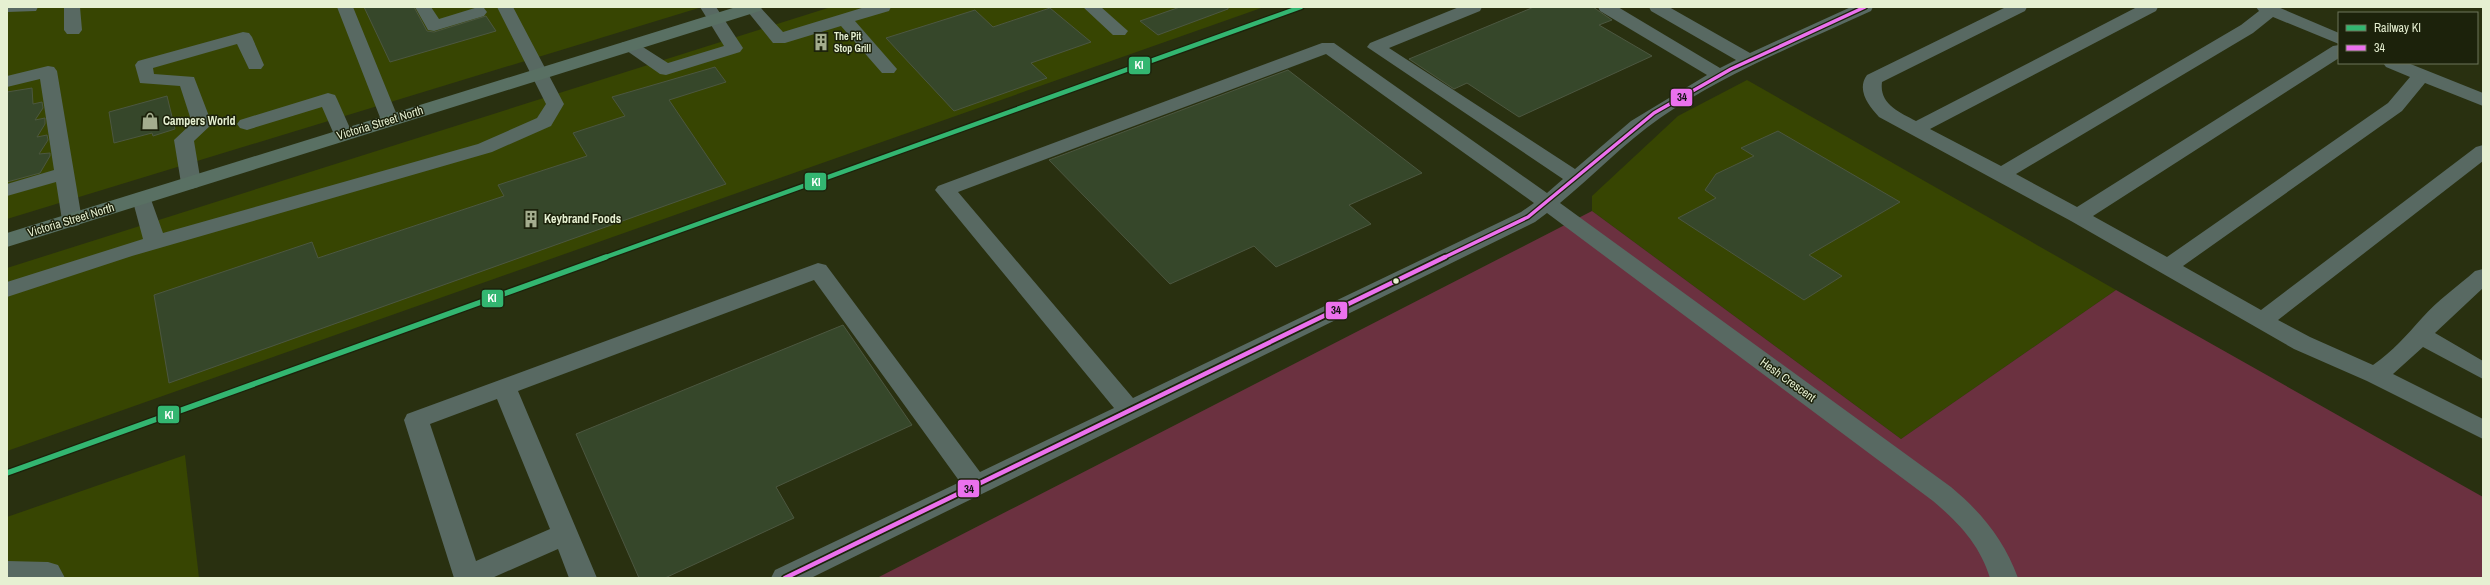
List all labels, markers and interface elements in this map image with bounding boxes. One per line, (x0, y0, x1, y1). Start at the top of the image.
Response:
legend (2338, 12, 2478, 64)
text: Railway KI (2374, 20, 2421, 36)
place label: The Pit Stop Grill (834, 30, 871, 55)
building icon: The Pit Stop Grill (811, 32, 831, 52)
text: 34 (2374, 40, 2385, 56)
line badge: KI (1128, 56, 1151, 75)
text: KI (1134, 58, 1144, 72)
line badge: 34 (1670, 88, 1693, 107)
text: 34 (1677, 90, 1687, 104)
street label: Victoria Street North (335, 102, 425, 144)
shop icon: Campers World (140, 111, 160, 131)
place label: Campers World (163, 113, 236, 129)
line badge: KI (804, 172, 827, 191)
text: KI (811, 175, 821, 189)
street label: Victoria Street North (26, 199, 116, 241)
building icon: Keybrand Foods (521, 209, 541, 229)
place label: Keybrand Foods (544, 211, 622, 227)
unlabelled marker (1391, 276, 1401, 286)
line badge: KI (481, 289, 504, 308)
text: KI (487, 291, 497, 305)
line badge: 34 (1325, 301, 1348, 320)
text: 34 (1331, 303, 1341, 317)
street label: Hesh Crescent (1757, 354, 1819, 406)
line badge: KI (157, 405, 180, 424)
text: KI (164, 408, 174, 422)
line badge: 34 (957, 479, 980, 498)
text: 34 (964, 482, 974, 496)

